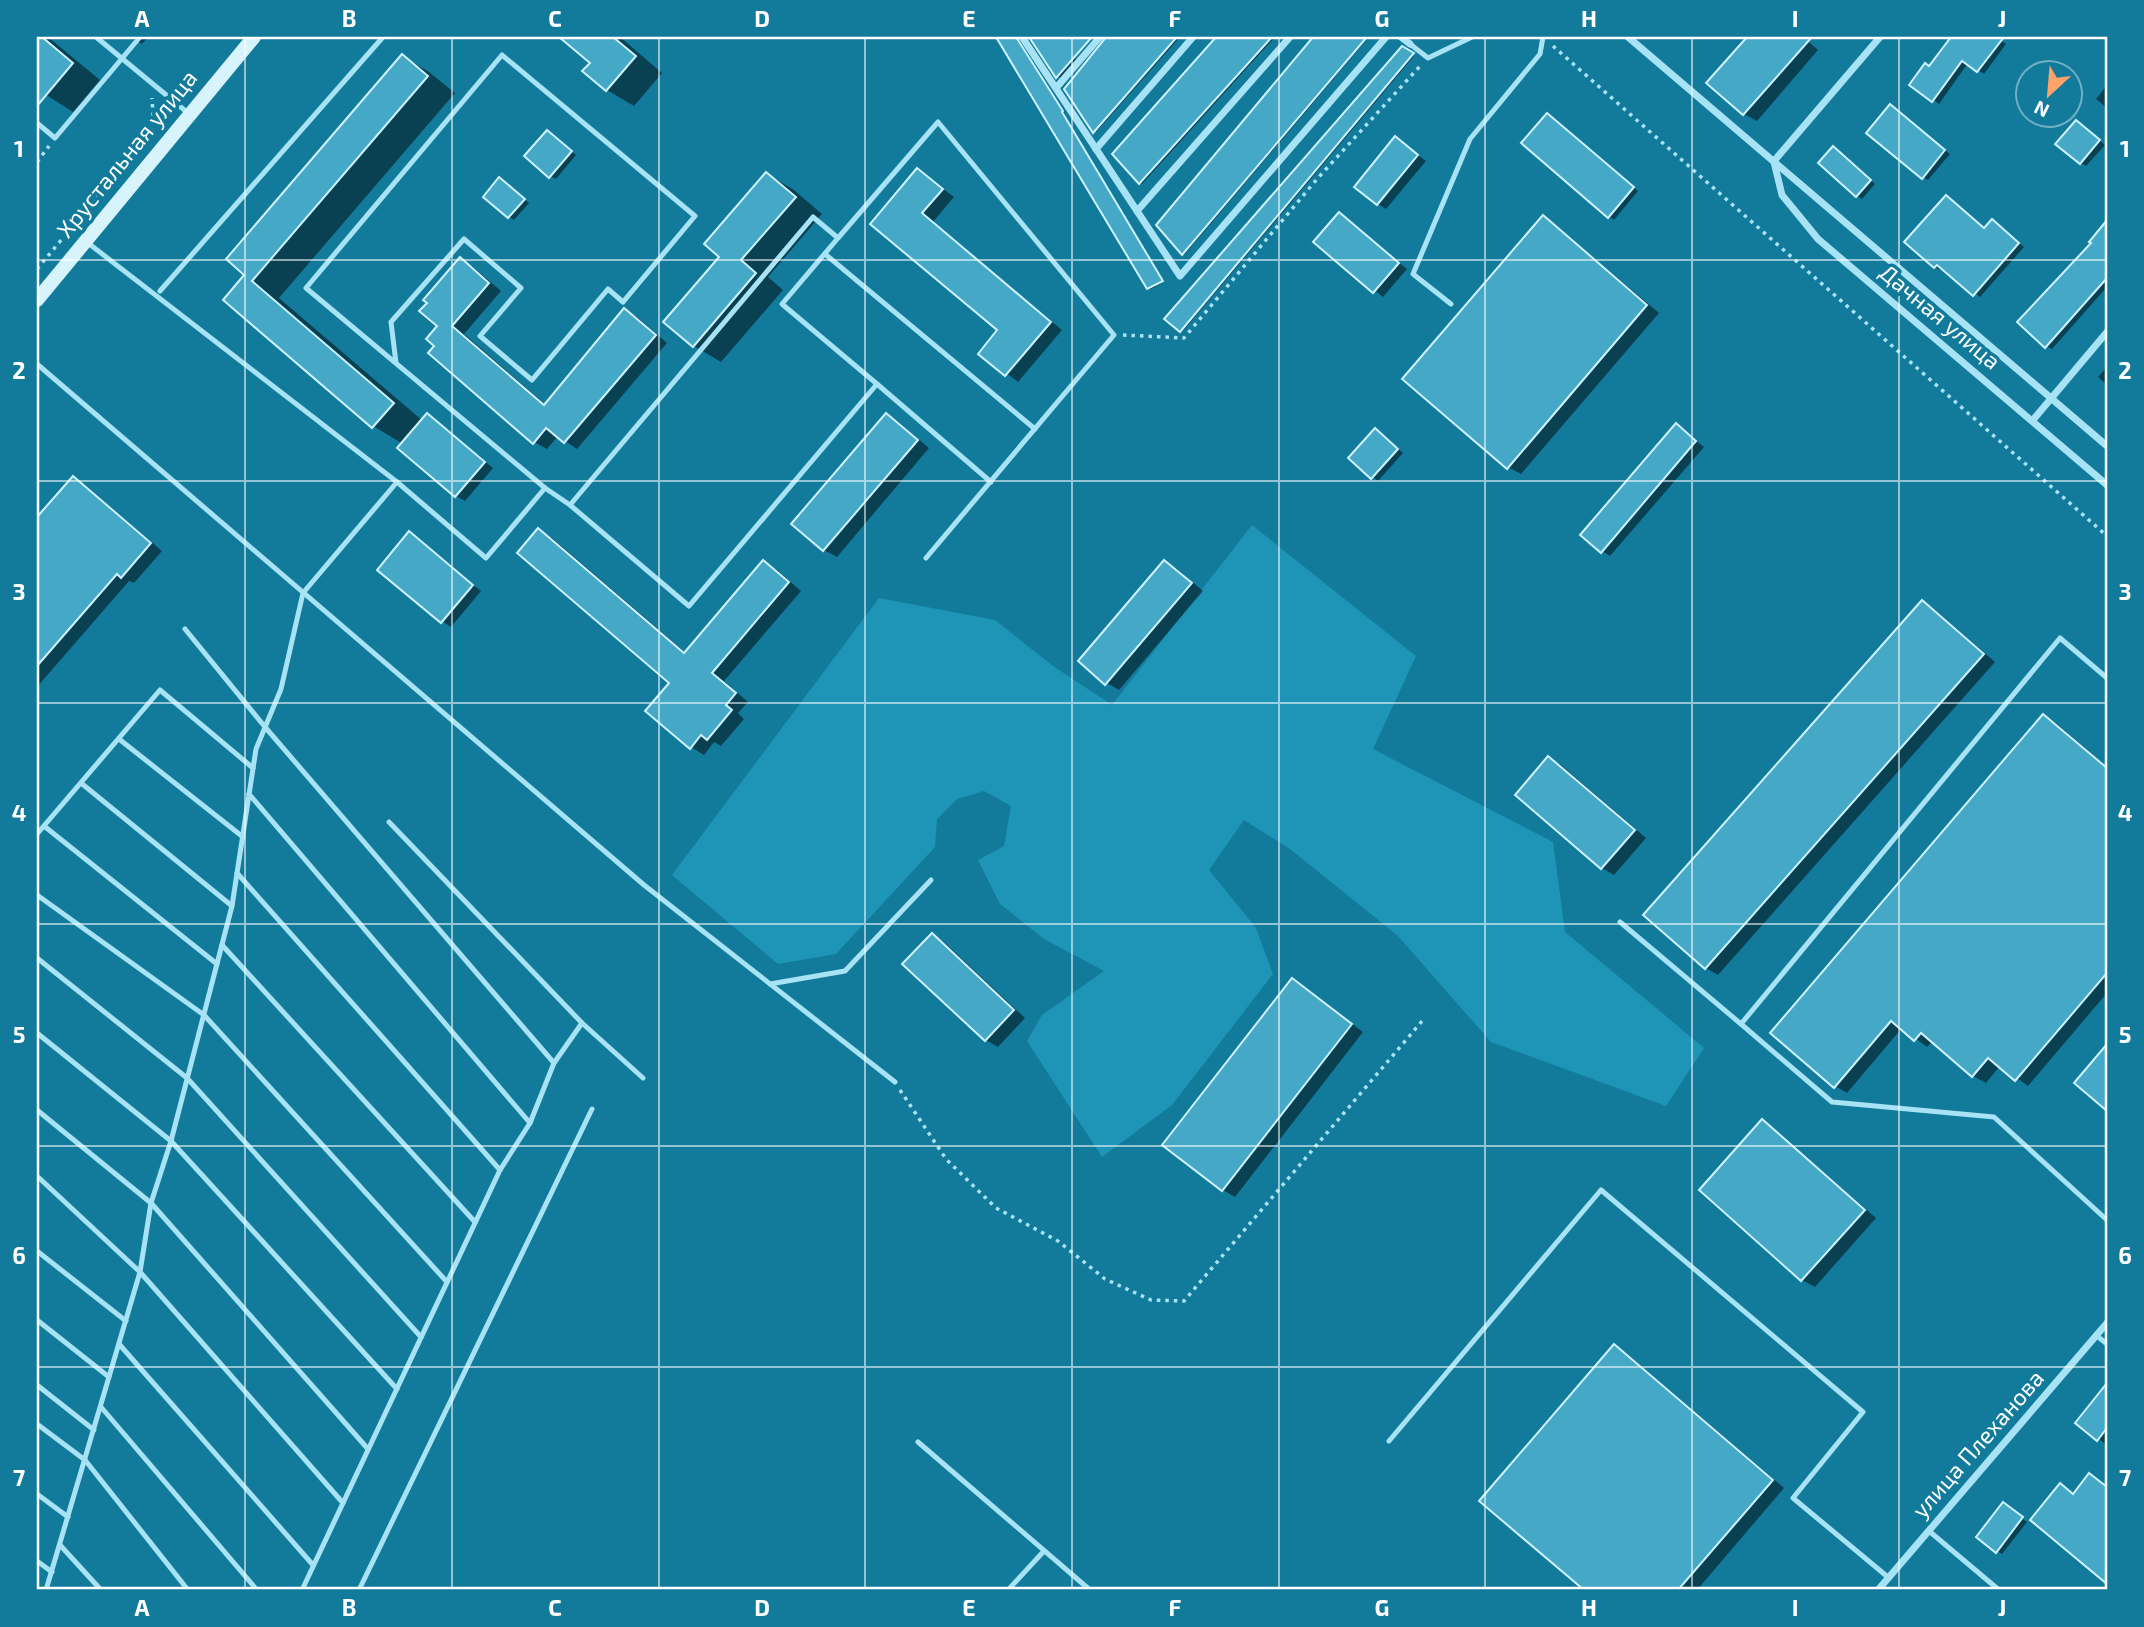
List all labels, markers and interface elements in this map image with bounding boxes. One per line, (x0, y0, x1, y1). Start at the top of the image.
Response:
text: A (134, 4, 150, 32)
text: B (342, 4, 356, 32)
text: C (548, 4, 562, 32)
text: D (754, 4, 770, 32)
text: E (962, 4, 976, 32)
text: F (1169, 4, 1182, 32)
text: G (1375, 4, 1389, 32)
text: H (1581, 4, 1597, 32)
text: I (1792, 4, 1798, 32)
text: J (1998, 4, 2006, 32)
north arrow (2014, 60, 2084, 130)
street label: Хрустальная улица (50, 64, 203, 243)
text: N (2030, 96, 2053, 123)
text: 1 (14, 134, 24, 162)
text: 1 (2120, 134, 2130, 162)
street label: Дачная улица (1874, 258, 2007, 376)
text: 2 (12, 356, 26, 384)
text: 2 (2118, 356, 2132, 384)
text: 3 (12, 577, 26, 605)
text: 3 (2118, 577, 2132, 605)
text: 4 (12, 798, 26, 826)
text: 4 (2118, 798, 2132, 826)
text: 5 (13, 1020, 25, 1048)
text: 5 (2119, 1020, 2131, 1048)
text: 6 (12, 1241, 26, 1269)
text: 6 (2118, 1241, 2132, 1269)
street label: улица Плеханова (1905, 1364, 2050, 1524)
text: 7 (13, 1463, 25, 1491)
text: 7 (2119, 1463, 2131, 1491)
text: A (134, 1593, 150, 1621)
text: B (342, 1593, 356, 1621)
text: C (548, 1593, 562, 1621)
text: D (754, 1593, 770, 1621)
text: E (962, 1593, 976, 1621)
text: F (1169, 1593, 1182, 1621)
text: G (1375, 1593, 1389, 1621)
text: H (1581, 1593, 1597, 1621)
text: I (1792, 1593, 1798, 1621)
text: J (1998, 1593, 2006, 1621)

